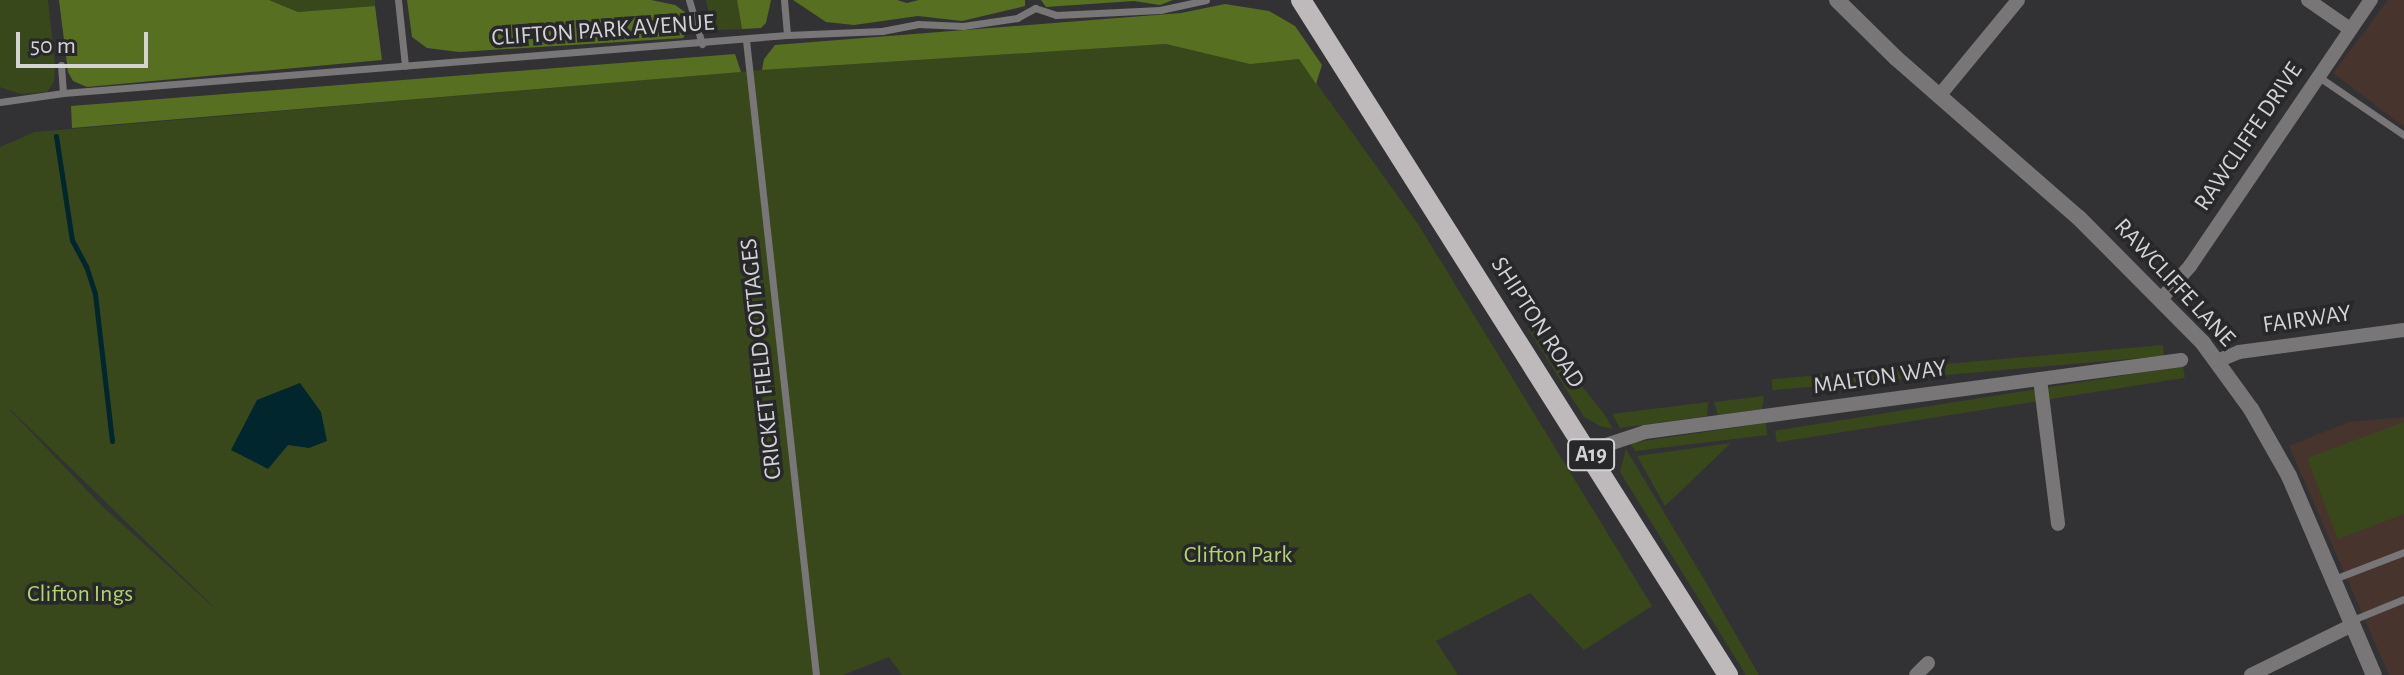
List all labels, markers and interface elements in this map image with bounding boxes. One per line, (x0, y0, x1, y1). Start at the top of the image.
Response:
street label: CLIFTON PARK AVENUE (491, 9, 715, 53)
scale bar (20, 16, 152, 66)
text: 50 m (30, 34, 76, 58)
street label: RAWCLIFFE DRIVE (2189, 57, 2309, 217)
street label: RAWCLIFFE LANE (2107, 213, 2241, 353)
street label: CRICKET FIELD COTTAGES (735, 237, 789, 481)
street label: SHIPTON ROAD (1484, 252, 1590, 394)
street label: FAIRWAY (2261, 300, 2353, 340)
street label: MALTON WAY (1811, 354, 1949, 402)
road number: A19 (1567, 437, 1615, 473)
park label: Clifton Park (1184, 542, 1292, 570)
park label: Clifton Ings (27, 581, 133, 609)

